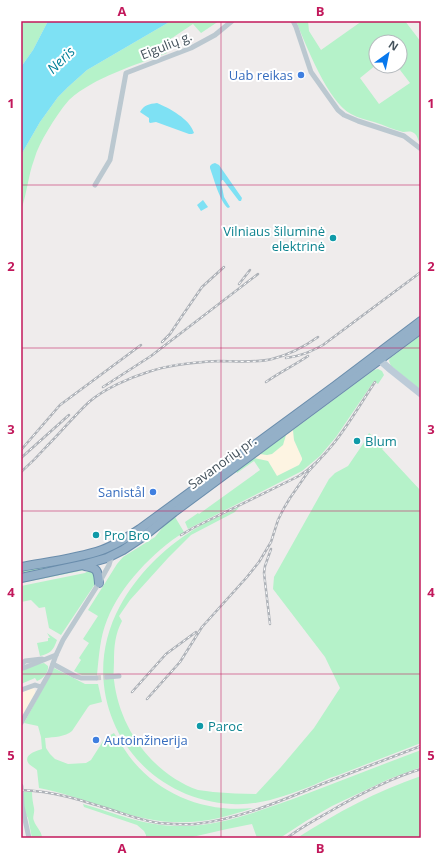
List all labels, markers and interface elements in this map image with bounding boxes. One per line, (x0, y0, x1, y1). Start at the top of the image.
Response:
text: A (118, 2, 127, 20)
text: B (316, 2, 325, 20)
street label: Eigulių g. (138, 27, 194, 63)
north arrow (368, 34, 408, 74)
text: N (386, 36, 402, 54)
water label: Neris (43, 42, 79, 78)
place label: Uab reikas (229, 66, 293, 84)
marker: Uab reikas (296, 70, 306, 80)
text: 1 (7, 94, 15, 112)
text: 1 (427, 94, 435, 112)
place label: Vilniaus šiluminė elektrinė (223, 222, 325, 255)
marker: Vilniaus šiluminė elektrinė (328, 233, 338, 243)
text: 2 (7, 257, 15, 275)
text: 2 (427, 257, 435, 275)
text: 3 (7, 420, 15, 438)
text: 3 (427, 420, 435, 438)
street label: Savanorių pr. (184, 431, 260, 493)
place label: Blum (365, 432, 397, 450)
marker: Blum (352, 436, 362, 446)
place label: Sanistål (98, 483, 145, 501)
marker: Sanistål (148, 487, 158, 497)
place label: Pro Bro (104, 526, 150, 544)
marker: Pro Bro (91, 530, 101, 540)
text: 4 (7, 583, 15, 601)
text: 4 (427, 583, 435, 601)
place label: Paroc (208, 717, 242, 735)
marker: Paroc (195, 721, 205, 731)
place label: Autoinžinerija (104, 731, 188, 749)
marker: Autoinžinerija (91, 735, 101, 745)
text: 5 (7, 746, 15, 764)
text: 5 (427, 746, 435, 764)
text: A (118, 839, 127, 857)
text: B (316, 839, 325, 857)

